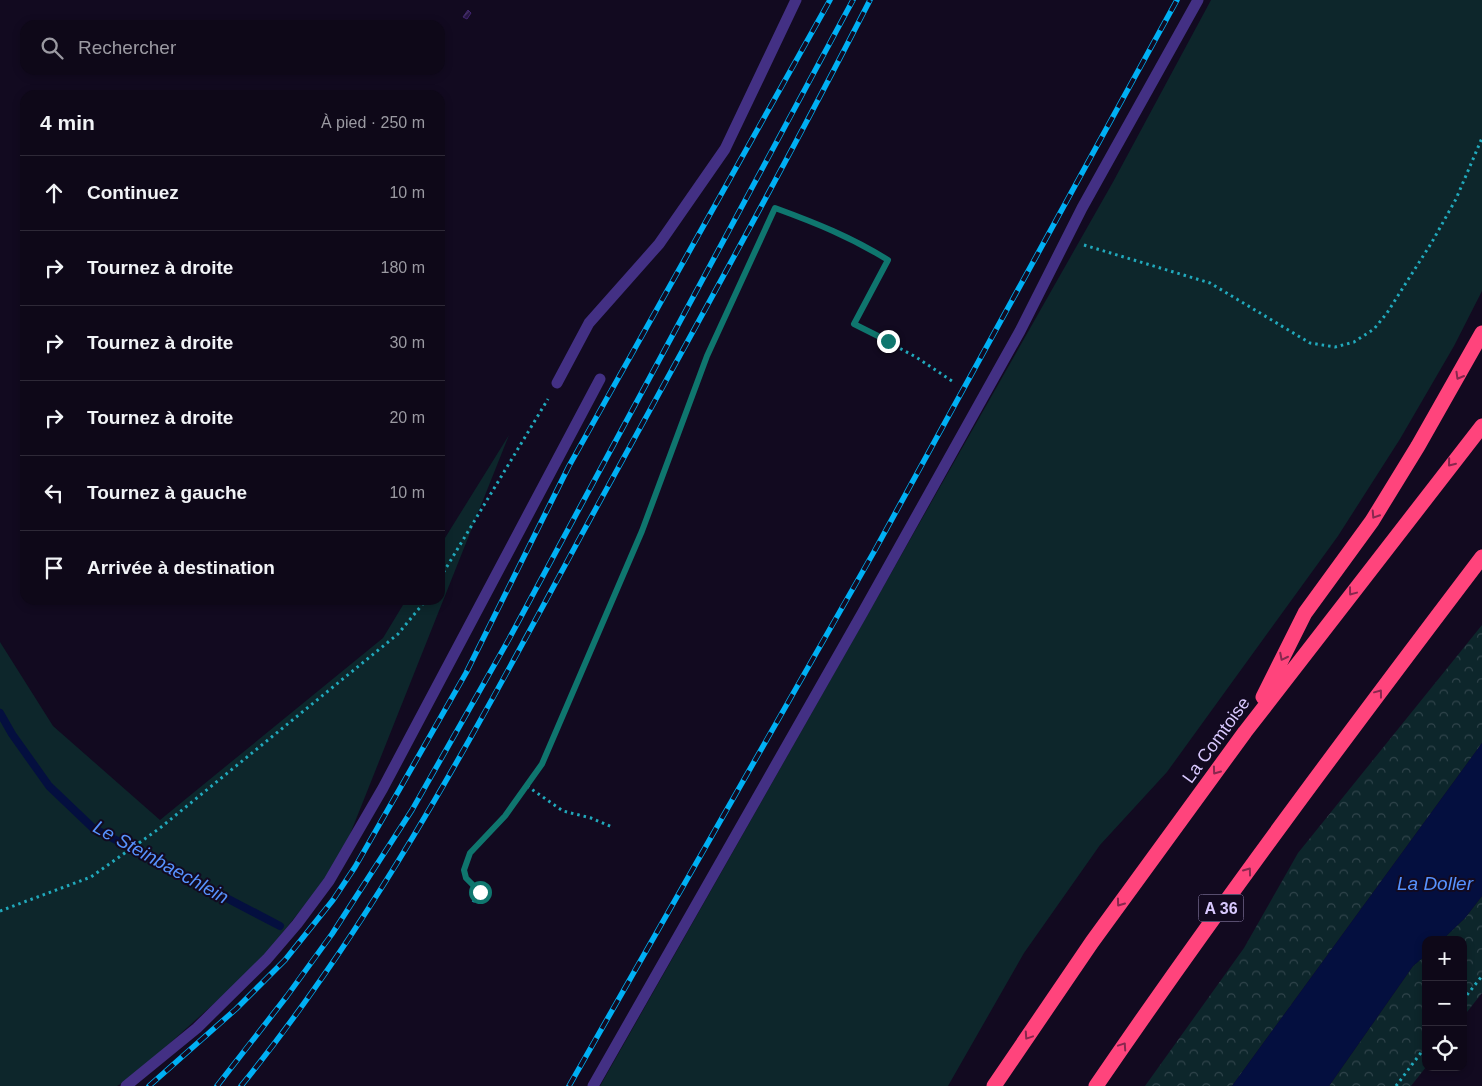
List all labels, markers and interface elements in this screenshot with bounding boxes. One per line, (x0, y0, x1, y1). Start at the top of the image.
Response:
search box (20, 20, 445, 75)
icon: search (38, 34, 66, 62)
text: Rechercher (78, 37, 176, 58)
text: 4 min (40, 111, 95, 134)
text: À pied · 250 m (321, 114, 425, 131)
icon: ahead (40, 179, 68, 207)
text: Continuez (87, 182, 179, 203)
text: 10 m (389, 184, 425, 201)
icon: right (40, 254, 68, 282)
text: Tournez à droite (87, 257, 233, 278)
text: 180 m (381, 259, 425, 276)
icon: right (40, 329, 68, 357)
route end (877, 330, 900, 353)
text: Tournez à droite (87, 332, 233, 353)
text: 30 m (389, 334, 425, 351)
one-way arrow (1455, 370, 1465, 379)
icon: right (40, 404, 68, 432)
text: Tournez à droite (87, 407, 233, 428)
text: 20 m (389, 409, 425, 426)
one-way arrow (1447, 458, 1456, 467)
icon: left (40, 479, 68, 507)
text: Tournez à gauche (87, 482, 247, 503)
text: 10 m (389, 484, 425, 501)
one-way arrow (1372, 509, 1381, 518)
icon: arrive (40, 554, 68, 582)
text: Arrivée à destination (87, 557, 275, 578)
one-way arrow (1349, 586, 1358, 596)
one-way arrow (1279, 652, 1289, 661)
one-way arrow (1373, 690, 1381, 699)
street label: La Comtoise (1178, 693, 1254, 787)
one-way arrow (1213, 765, 1222, 775)
water label: Le Steinbaechlein (90, 816, 232, 908)
one-way arrow (1242, 867, 1251, 877)
water label: La Doller (1397, 873, 1474, 894)
route start (469, 881, 492, 904)
road number: A 36 (1198, 894, 1244, 921)
one-way arrow (1118, 897, 1126, 906)
map controls (1422, 936, 1467, 1071)
button: + (1422, 936, 1467, 981)
button: − (1422, 981, 1467, 1026)
button: locate (1422, 1026, 1467, 1071)
one-way arrow (1025, 1031, 1034, 1040)
one-way arrow (1117, 1042, 1126, 1051)

